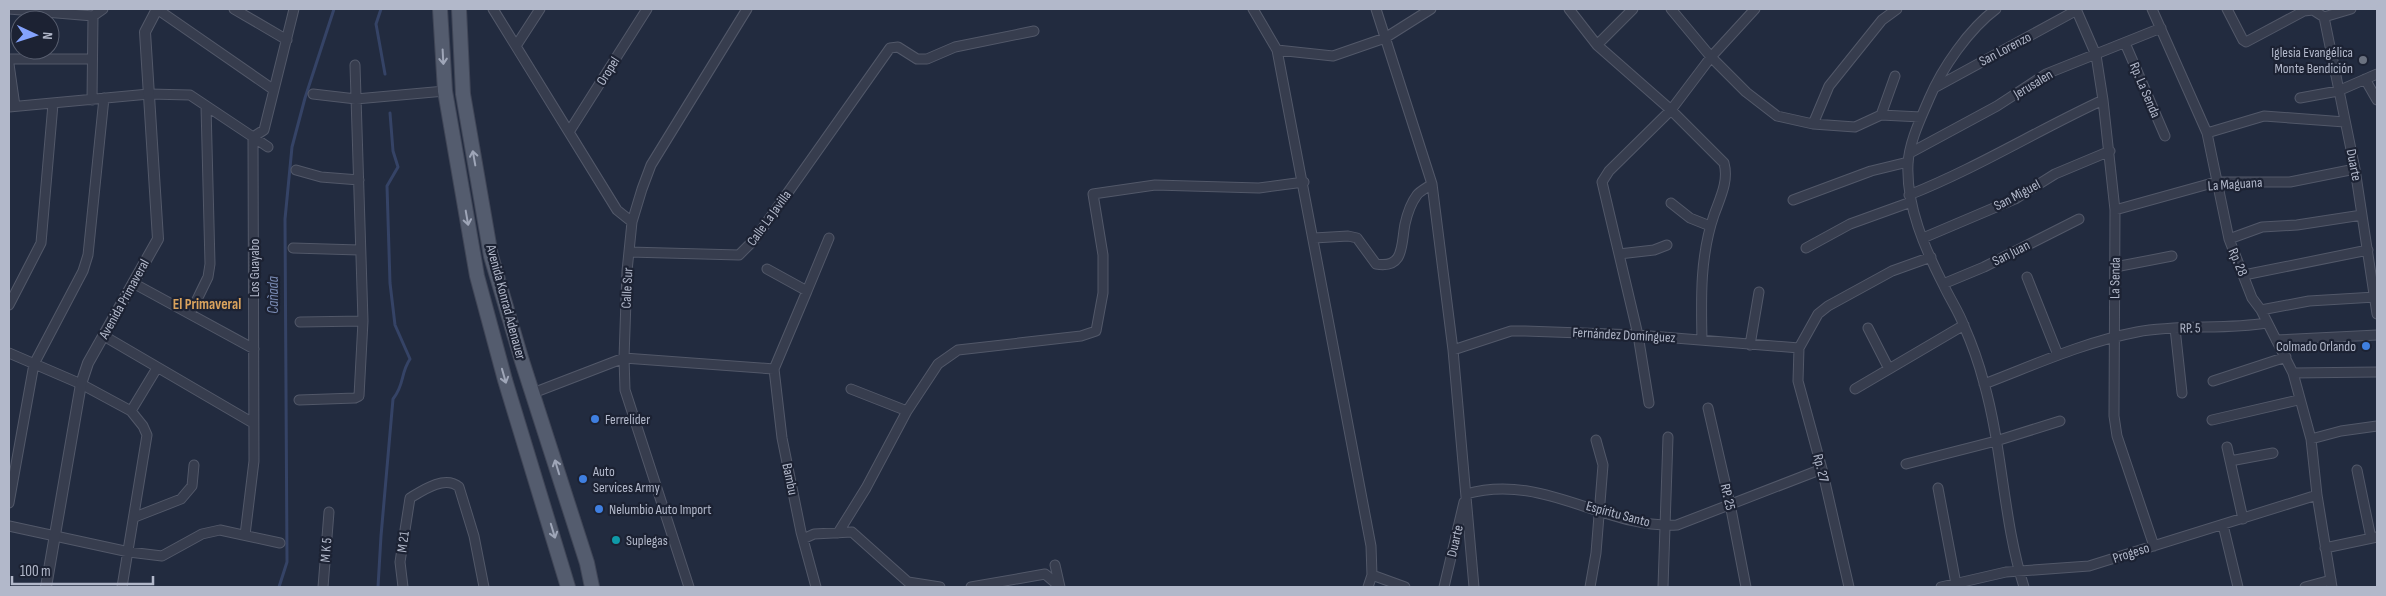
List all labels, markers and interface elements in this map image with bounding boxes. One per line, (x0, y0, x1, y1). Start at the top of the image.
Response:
north arrow (10, 10, 60, 60)
street label: San Lorenzo (1976, 28, 2034, 70)
text: N (39, 32, 56, 40)
place label: Iglesia Evangélica Monte Bendición (2271, 44, 2353, 77)
one-way arrow (438, 49, 447, 65)
street label: Oropel (593, 54, 623, 88)
marker: Iglesia Evangélica Monte Bendición (2357, 54, 2369, 66)
street label: Rp. La Senda (2126, 60, 2164, 120)
street label: Jerusalen (2009, 66, 2056, 103)
street label: Duarte (2343, 148, 2365, 182)
one-way arrow (469, 151, 479, 167)
street label: La Maguana (2207, 174, 2263, 194)
street label: San Miguel (1991, 176, 2043, 214)
street label: Calle La Javilla (743, 187, 795, 249)
one-way arrow (463, 210, 472, 226)
street label: San Juan (1989, 236, 2033, 270)
street label: Los Guayabo (246, 239, 263, 297)
street label: Avenida Konrad Adenauer (482, 242, 529, 361)
street label: Rp. 28 (2225, 245, 2251, 279)
street label: Avenida Primaveral (95, 256, 153, 343)
street label: La Senda (2106, 257, 2124, 299)
street label: Calle Sur (617, 267, 637, 309)
water label: Cañada (264, 276, 283, 314)
district label: El Primaveral (173, 295, 241, 314)
street label: RP. 5 (2179, 319, 2201, 337)
street label: Fernández Domínguez (1572, 324, 1676, 346)
place label: Colmado Orlando (2276, 338, 2356, 355)
marker: Colmado Orlando (2360, 340, 2372, 352)
one-way arrow (500, 368, 510, 384)
place label: Ferrelider (605, 411, 650, 428)
marker: Ferrelider (589, 413, 601, 425)
street label: Rp. 27 (1809, 452, 1833, 484)
one-way arrow (551, 459, 561, 475)
street label: Bambu (778, 461, 802, 497)
place label: Auto Services Army (592, 463, 660, 496)
marker: Auto Services Army (577, 473, 589, 485)
street label: RP. 25 (1717, 482, 1739, 512)
street label: Espíritu Santo (1584, 497, 1652, 531)
place label: Nelumbio Auto Import (609, 501, 712, 518)
marker: Nelumbio Auto Import (593, 503, 605, 515)
one-way arrow (548, 523, 558, 539)
street label: Duarte (1443, 523, 1467, 559)
street label: M 21 (393, 530, 413, 554)
place label: Suplegas (626, 532, 668, 549)
marker: Suplegas (610, 534, 622, 546)
street label: M K 5 (316, 537, 336, 563)
street label: Progeso (2111, 539, 2152, 567)
scale bar (12, 554, 154, 586)
text: 100 m (20, 562, 51, 581)

